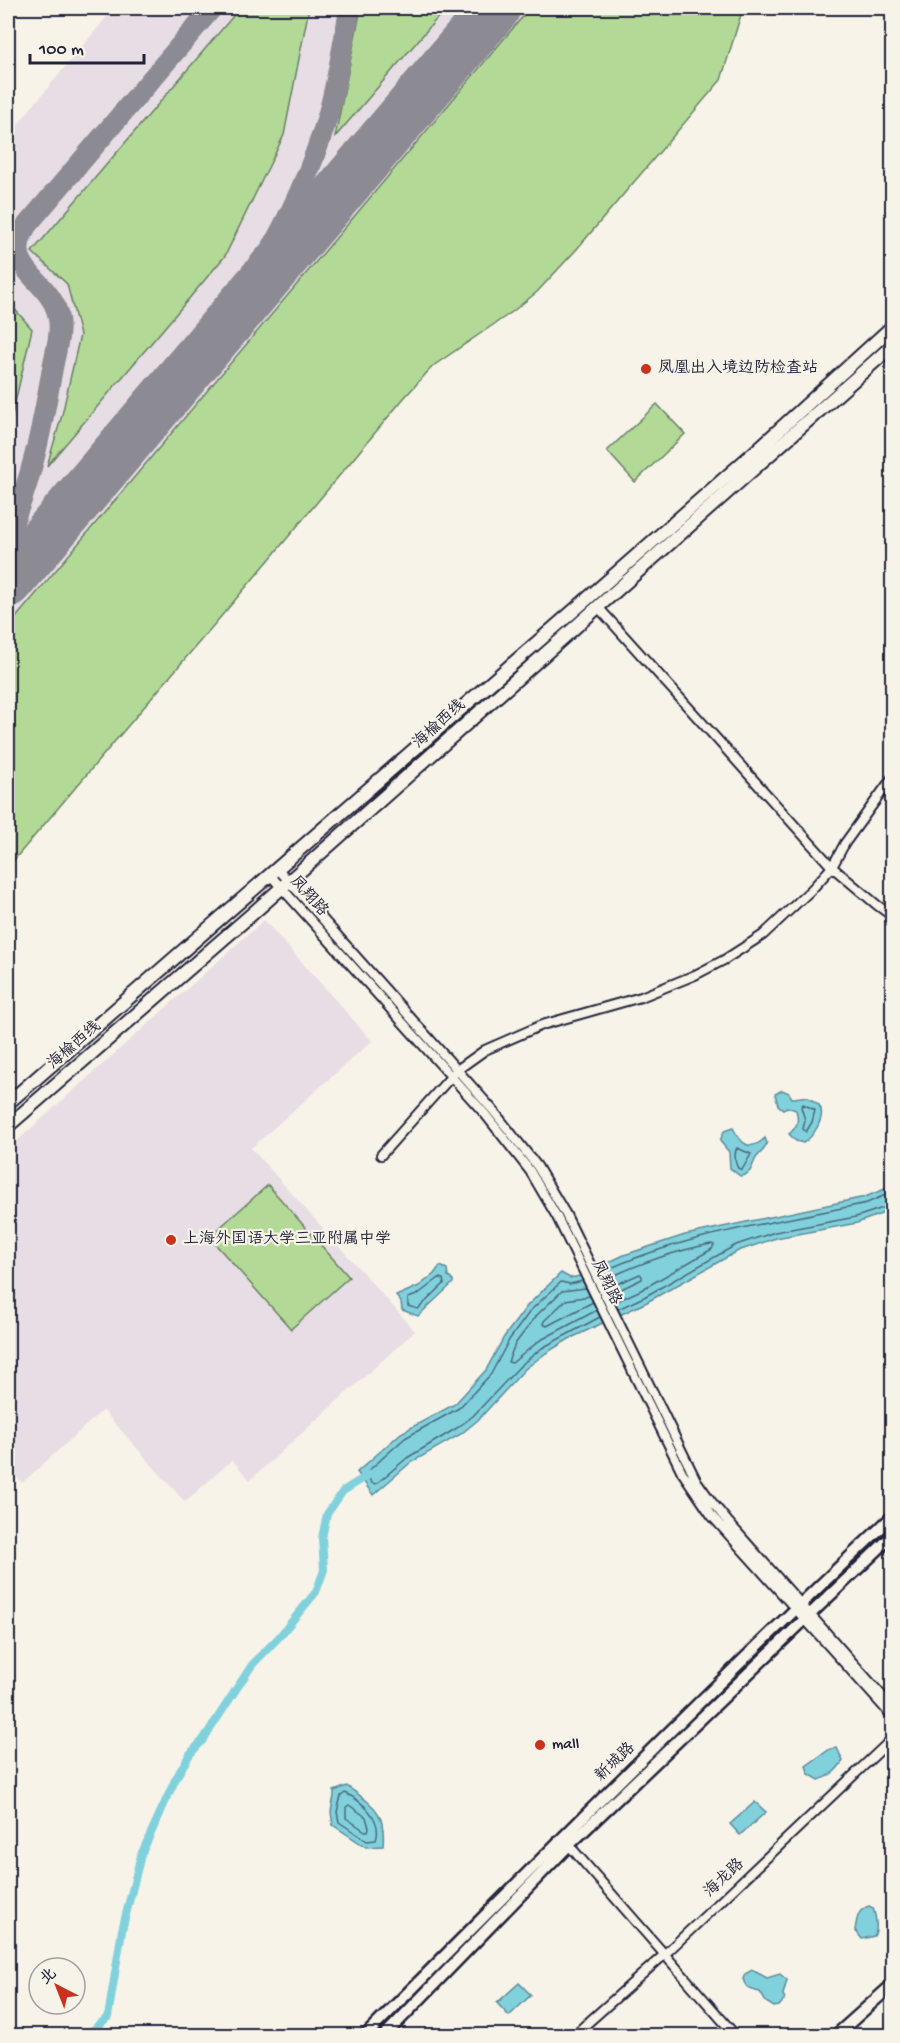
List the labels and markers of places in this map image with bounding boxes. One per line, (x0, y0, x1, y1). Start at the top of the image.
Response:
place label: 凤凰出入境边防检查站 (658, 358, 818, 379)
marker: 凤凰出入境边防检查站 (639, 362, 653, 376)
place label: 上海外国语大学三亚附属中学 (183, 1229, 391, 1250)
marker: 上海外国语大学三亚附属中学 (164, 1233, 178, 1247)
place label: mall (552, 1736, 579, 1755)
marker: mall (533, 1738, 547, 1752)

